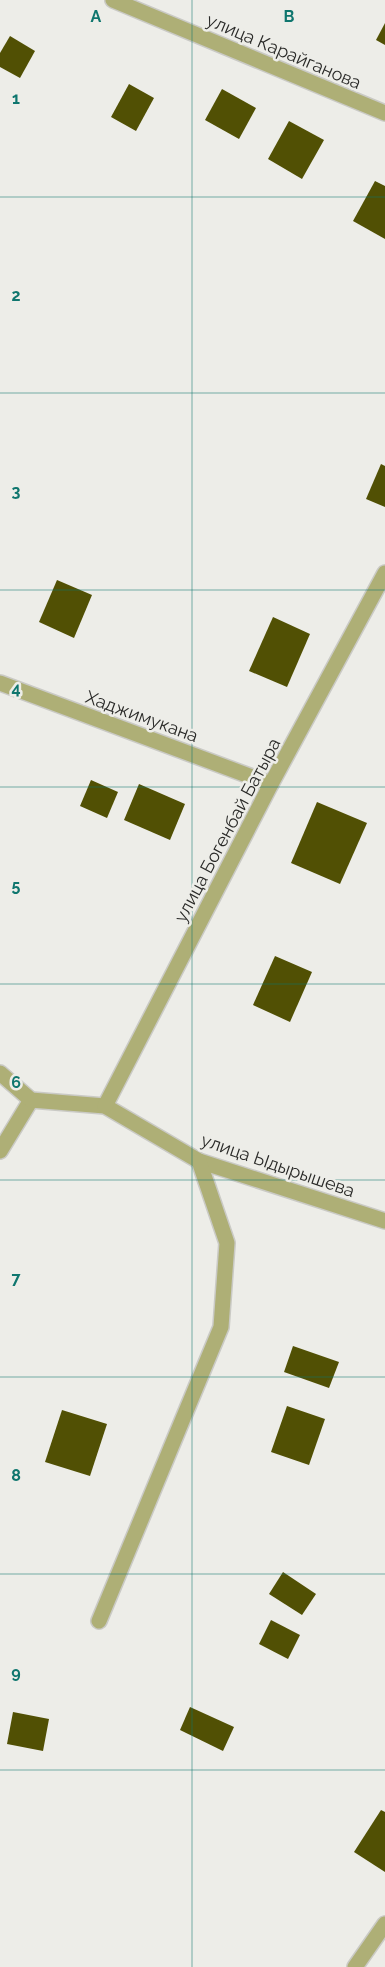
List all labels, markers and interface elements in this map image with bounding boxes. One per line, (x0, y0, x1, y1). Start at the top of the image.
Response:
text: A (91, 7, 102, 26)
text: B (284, 7, 295, 26)
street label: улица Карайганова (203, 9, 365, 93)
text: 1 (12, 89, 20, 108)
text: 2 (11, 286, 21, 305)
text: 3 (12, 482, 21, 501)
text: 4 (11, 679, 21, 698)
street label: Хаджимукана (83, 686, 201, 746)
street label: улица Богенбай Батыра (170, 734, 284, 926)
text: 5 (12, 876, 21, 895)
text: 6 (11, 1073, 21, 1092)
street label: улица Ыдырышева (198, 1129, 358, 1201)
text: 7 (12, 1269, 21, 1288)
text: 8 (11, 1466, 21, 1485)
text: 9 (11, 1663, 21, 1682)

